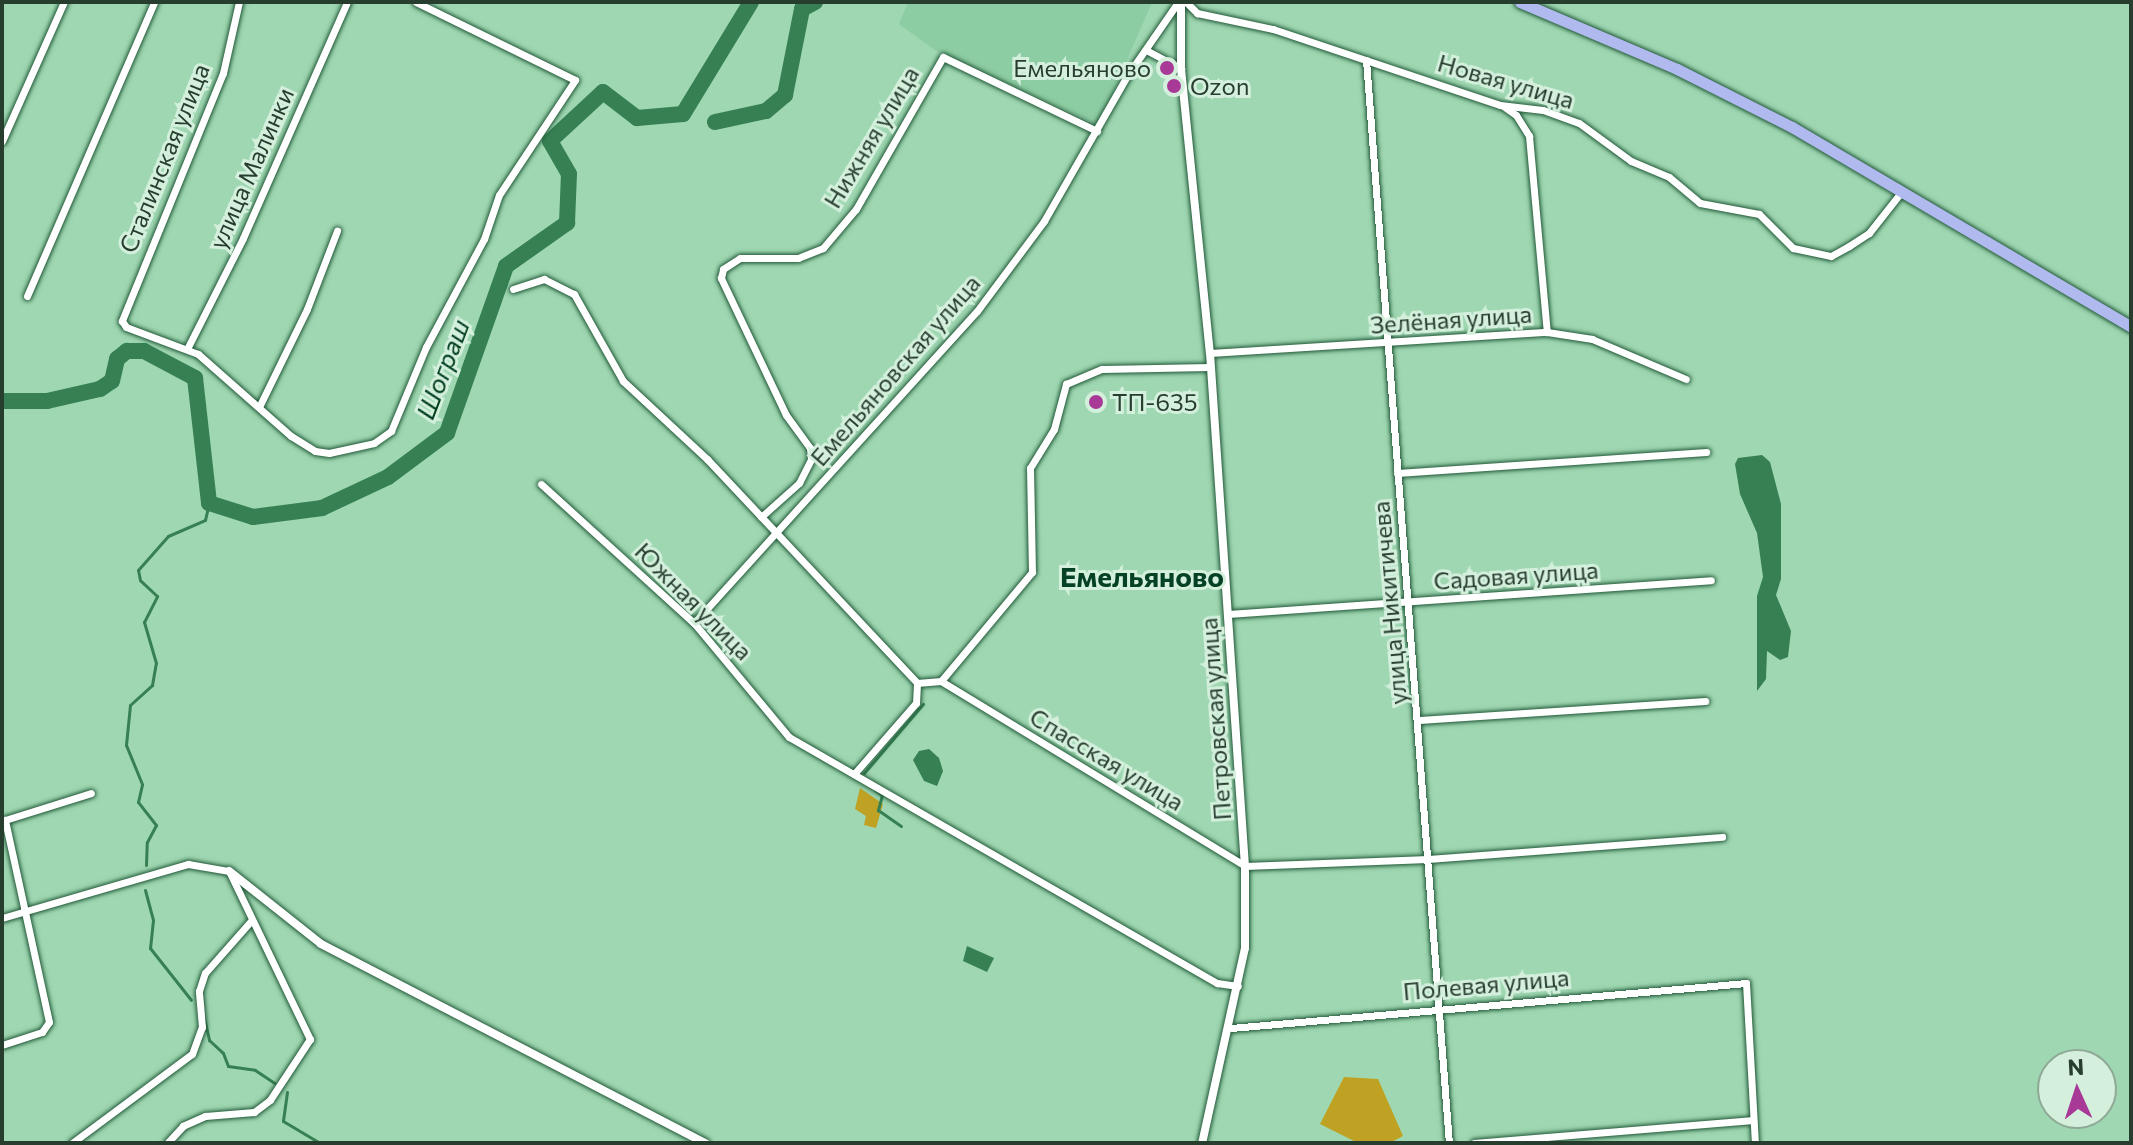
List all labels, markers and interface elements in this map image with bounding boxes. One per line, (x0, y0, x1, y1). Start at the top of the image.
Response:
street label: Новая улица (1435, 48, 1577, 114)
place label: Емельяново (1013, 54, 1151, 82)
street label: Сталинская улица (113, 59, 215, 257)
marker: Емельяново (1158, 59, 1176, 77)
street label: Нижняя улица (817, 61, 925, 213)
place label: Ozon (1190, 72, 1250, 100)
marker: Ozon (1165, 77, 1183, 95)
street label: улица Малинки (203, 83, 299, 253)
street label: Емельяновская улица (804, 269, 986, 471)
street label: Зелёная улица (1369, 299, 1533, 339)
water label: Шограш (409, 315, 475, 423)
place label: ТП-635 (1112, 388, 1197, 416)
marker: ТП-635 (1087, 393, 1105, 411)
street label: улица Никитичева (1366, 500, 1412, 706)
street label: Южная улица (629, 536, 759, 666)
street label: Садовая улица (1433, 555, 1599, 595)
district label: Емельяново (1060, 559, 1224, 593)
street label: Петровская улица (1194, 617, 1236, 821)
street label: Спасская улица (1025, 702, 1189, 816)
street label: Полевая улица (1402, 962, 1570, 1006)
north arrow (2037, 1049, 2117, 1129)
text: N (2067, 1053, 2085, 1080)

